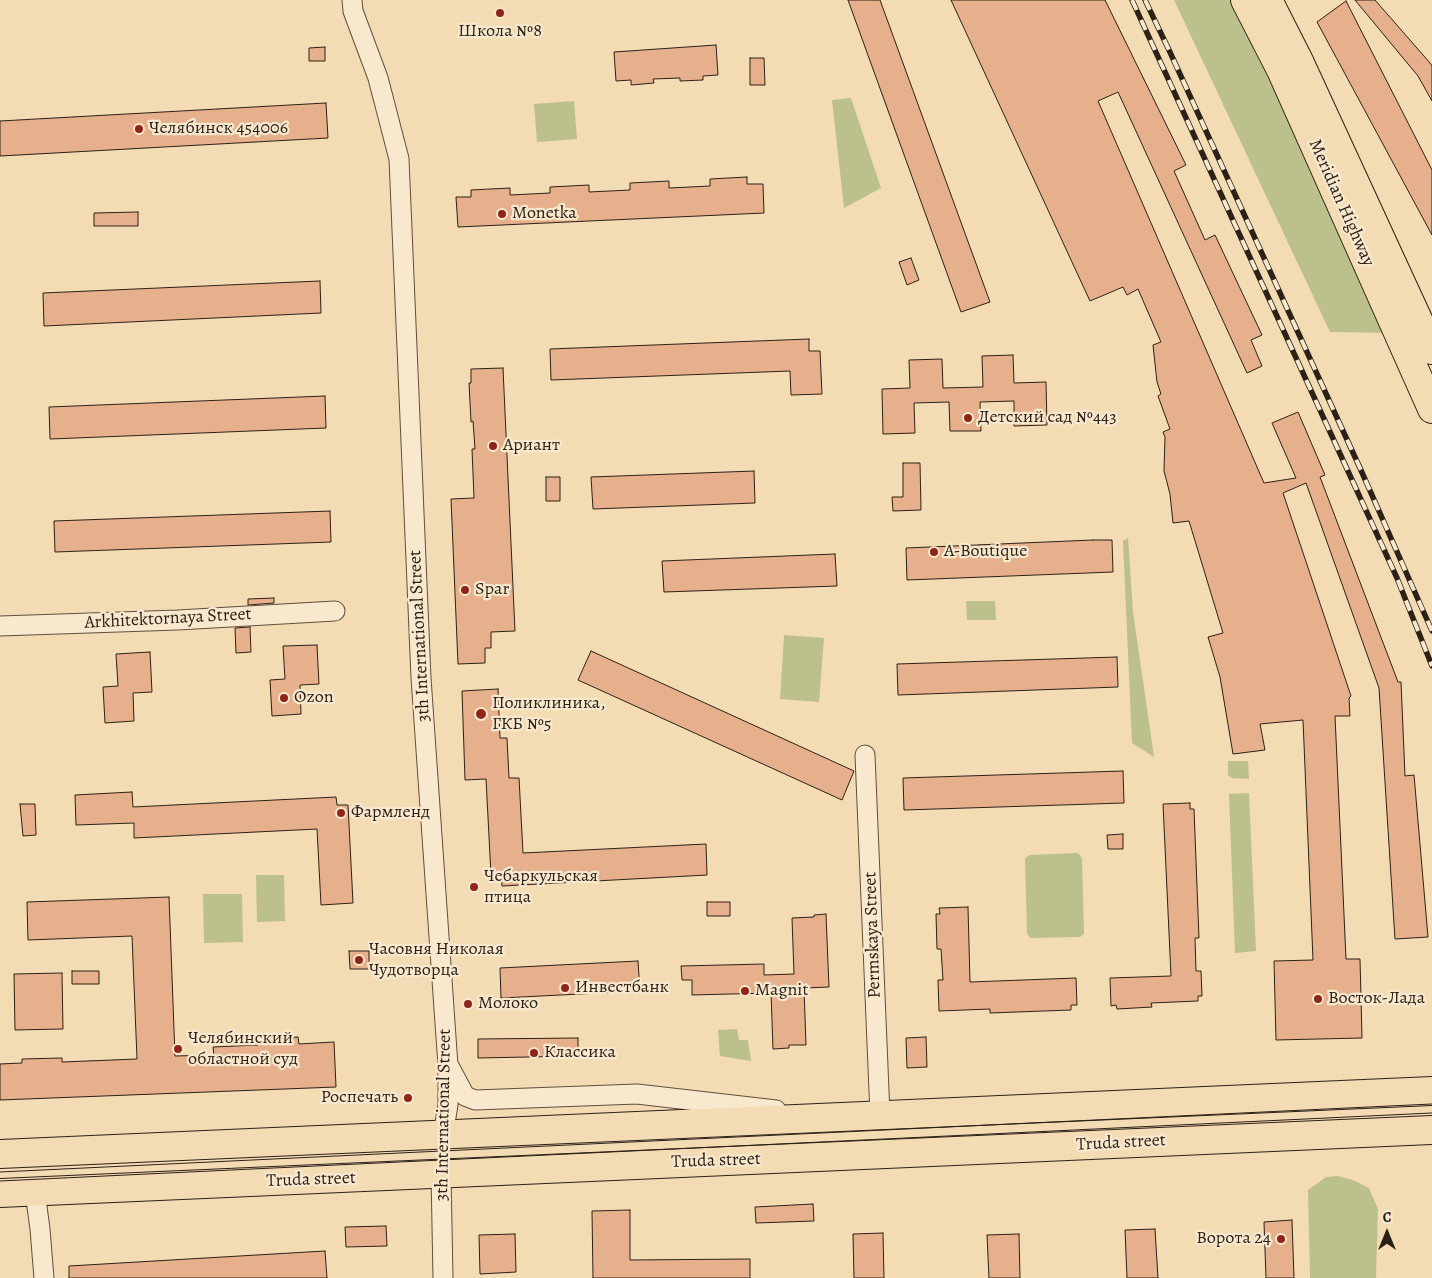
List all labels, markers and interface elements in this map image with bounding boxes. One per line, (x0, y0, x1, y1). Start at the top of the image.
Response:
marker: Школа №8 (494, 7, 506, 19)
place label: Школа №8 (458, 21, 542, 43)
place label: Челябинск 454006 (149, 118, 288, 140)
marker: Челябинск 454006 (133, 123, 145, 135)
street label: Meridian Highway (1303, 136, 1379, 270)
place label: Monetka (512, 203, 577, 225)
marker: Monetka (496, 208, 508, 220)
place label: Детский сад №443 (978, 407, 1117, 429)
marker: Детский сад №443 (962, 412, 974, 424)
place label: Ариант (503, 435, 560, 457)
marker: Ариант (487, 440, 499, 452)
place label: A-Boutique (944, 541, 1027, 563)
marker: A-Boutique (928, 546, 940, 558)
street label: 3th International Street (405, 549, 435, 723)
place label: Spar (475, 579, 509, 601)
marker: Spar (459, 584, 471, 596)
street label: Arkhitektornaya Street (84, 604, 252, 634)
place label: Ozon (294, 687, 334, 709)
marker: Ozon (278, 692, 290, 704)
place label: Поликлиника, ГКБ №5 (492, 693, 605, 736)
marker: Поликлиника, ГКБ №5 (474, 707, 488, 721)
place label: Фармленд (351, 802, 430, 824)
marker: Фармленд (335, 807, 347, 819)
place label: Чебаркульская птица (484, 866, 598, 909)
street label: Permskaya Street (860, 871, 886, 999)
marker: Чебаркульская птица (468, 881, 480, 893)
place label: Часовня Николая Чудотворца (369, 939, 504, 982)
marker: Часовня Николая Чудотворца (353, 954, 365, 966)
place label: Инвестбанк (575, 977, 669, 999)
place label: Magnit (755, 980, 808, 1002)
marker: Инвестбанк (559, 982, 571, 994)
marker: Magnit (739, 985, 751, 997)
place label: Восток-Лада (1328, 988, 1425, 1010)
place label: Молоко (478, 993, 538, 1015)
marker: Восток-Лада (1312, 993, 1324, 1005)
marker: Молоко (462, 998, 474, 1010)
place label: Челябинский областной суд (188, 1028, 298, 1070)
street label: 3th International Street (432, 1029, 456, 1201)
place label: Классика (544, 1042, 616, 1064)
marker: Челябинский областной суд (172, 1043, 184, 1055)
marker: Классика (528, 1047, 540, 1059)
place label: Роспечать (321, 1087, 398, 1109)
marker: Роспечать (402, 1092, 414, 1104)
street label: Truda street (1076, 1130, 1166, 1156)
street label: Truda street (671, 1149, 761, 1173)
street label: Truda street (266, 1168, 356, 1192)
north arrow (1362, 1208, 1412, 1258)
text: С (1383, 1208, 1391, 1227)
place label: Ворота 24 (1196, 1228, 1271, 1250)
marker: Ворота 24 (1275, 1233, 1287, 1245)

